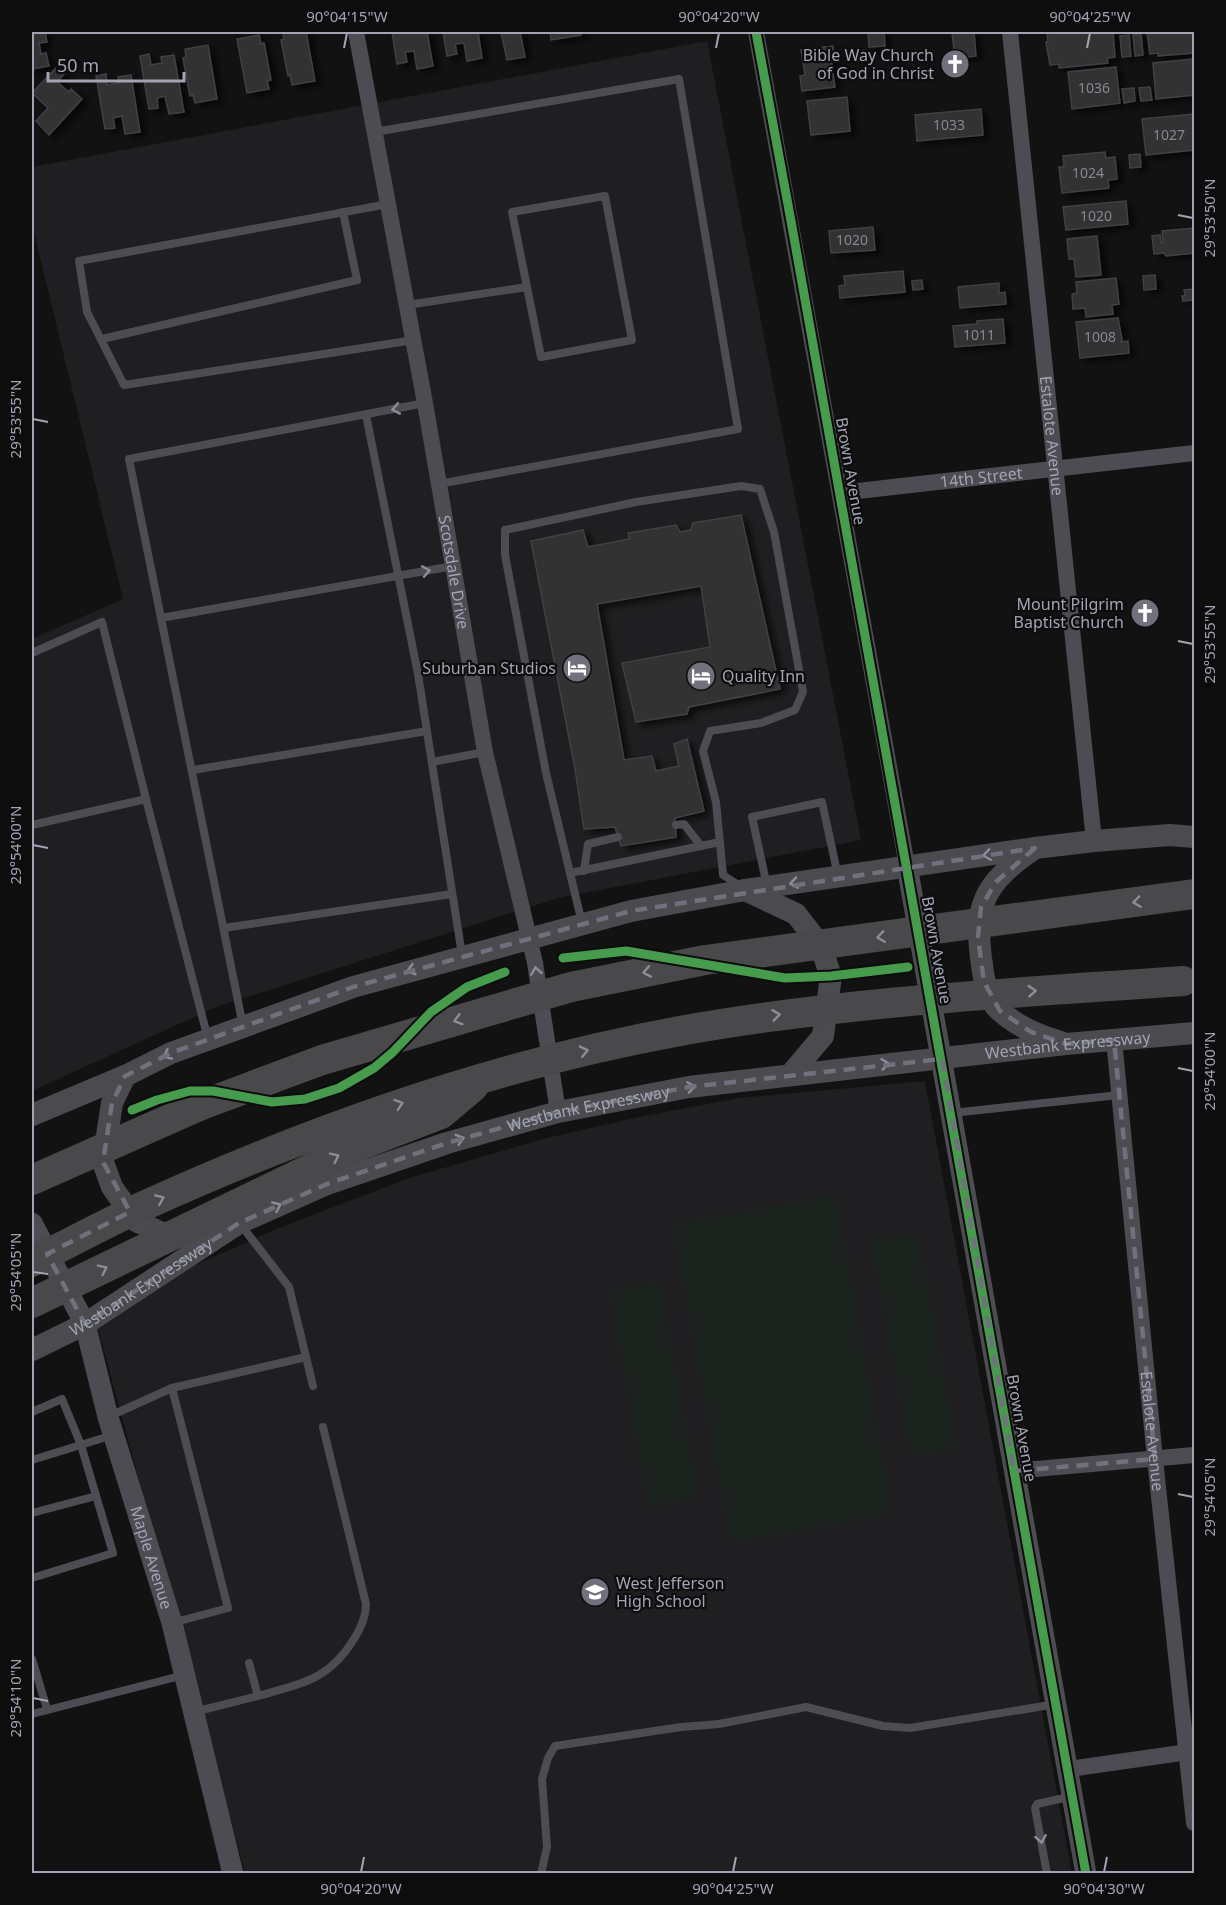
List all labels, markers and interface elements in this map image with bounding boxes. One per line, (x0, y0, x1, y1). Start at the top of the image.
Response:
text: 90°04'15"W (306, 6, 388, 26)
text: 90°04'20"W (678, 6, 760, 26)
text: 90°04'25"W (1049, 6, 1131, 26)
place label: Bible Way Church of God in Christ (803, 44, 934, 84)
scale bar (48, 45, 184, 83)
church icon: Bible Way Church of God in Christ (939, 48, 971, 80)
text: 50 m (57, 53, 99, 77)
house number: 1036 (1078, 78, 1110, 97)
house number: 1033 (933, 115, 965, 134)
house number: 1027 (1153, 125, 1185, 144)
house number: 1024 (1072, 163, 1104, 182)
text: 29°53'50"N (1199, 179, 1219, 257)
house number: 1020 (1080, 206, 1112, 225)
house number: 1020 (836, 230, 868, 249)
house number: 1011 (963, 325, 995, 344)
house number: 1008 (1084, 327, 1116, 346)
street label: Estalote Avenue (1035, 375, 1069, 497)
text: 29°53'55"N (5, 380, 25, 458)
one-way arrow (391, 402, 401, 415)
street label: Brown Avenue (831, 415, 871, 527)
street label: 14th Street (939, 461, 1024, 493)
street label: Scotsdale Drive (433, 513, 475, 631)
one-way arrow (420, 565, 430, 578)
place label: Mount Pilgrim Baptist Church (1014, 593, 1124, 633)
church icon: Mount Pilgrim Baptist Church (1129, 597, 1161, 629)
text: 29°53'55"N (1199, 605, 1219, 683)
hotel icon: Suburban Studios (561, 652, 593, 684)
place label: Suburban Studios (422, 657, 556, 679)
hotel icon: Quality Inn (685, 660, 717, 692)
place label: Quality Inn (722, 665, 805, 687)
text: 29°54'00"N (5, 806, 25, 884)
one-way arrow (982, 848, 991, 860)
one-way arrow (789, 876, 799, 889)
street label: Brown Avenue (917, 894, 957, 1006)
one-way arrow (1132, 895, 1141, 907)
one-way arrow (876, 931, 886, 943)
one-way arrow (406, 963, 416, 976)
one-way arrow (642, 965, 652, 978)
one-way arrow (530, 966, 543, 976)
one-way arrow (1028, 985, 1037, 998)
one-way arrow (771, 1010, 780, 1022)
one-way arrow (453, 1013, 464, 1025)
street label: Westbank Expressway (984, 1026, 1152, 1064)
text: 29°54'00"N (1199, 1032, 1219, 1110)
one-way arrow (579, 1046, 589, 1059)
one-way arrow (163, 1048, 174, 1060)
one-way arrow (880, 1058, 889, 1071)
street label: Westbank Expressway (504, 1080, 672, 1137)
one-way arrow (687, 1081, 696, 1093)
one-way arrow (393, 1099, 404, 1112)
one-way arrow (454, 1134, 465, 1146)
one-way arrow (329, 1152, 340, 1164)
one-way arrow (153, 1194, 164, 1206)
one-way arrow (271, 1201, 282, 1213)
street label: Westbank Expressway (66, 1232, 217, 1341)
text: 29°54'05"N (5, 1233, 25, 1311)
one-way arrow (97, 1264, 108, 1276)
street label: Estalote Avenue (1135, 1370, 1169, 1492)
street label: Brown Avenue (1002, 1372, 1042, 1484)
text: 29°54'05"N (1199, 1458, 1219, 1536)
street label: Maple Avenue (125, 1503, 178, 1612)
place label: West Jefferson High School (616, 1572, 724, 1612)
school or university icon: West Jefferson High School (579, 1576, 611, 1608)
text: 29°54'10"N (5, 1659, 25, 1737)
one-way arrow (1034, 1834, 1046, 1844)
text: 90°04'20"W (320, 1878, 402, 1898)
text: 90°04'25"W (692, 1878, 774, 1898)
text: 90°04'30"W (1063, 1878, 1145, 1898)

